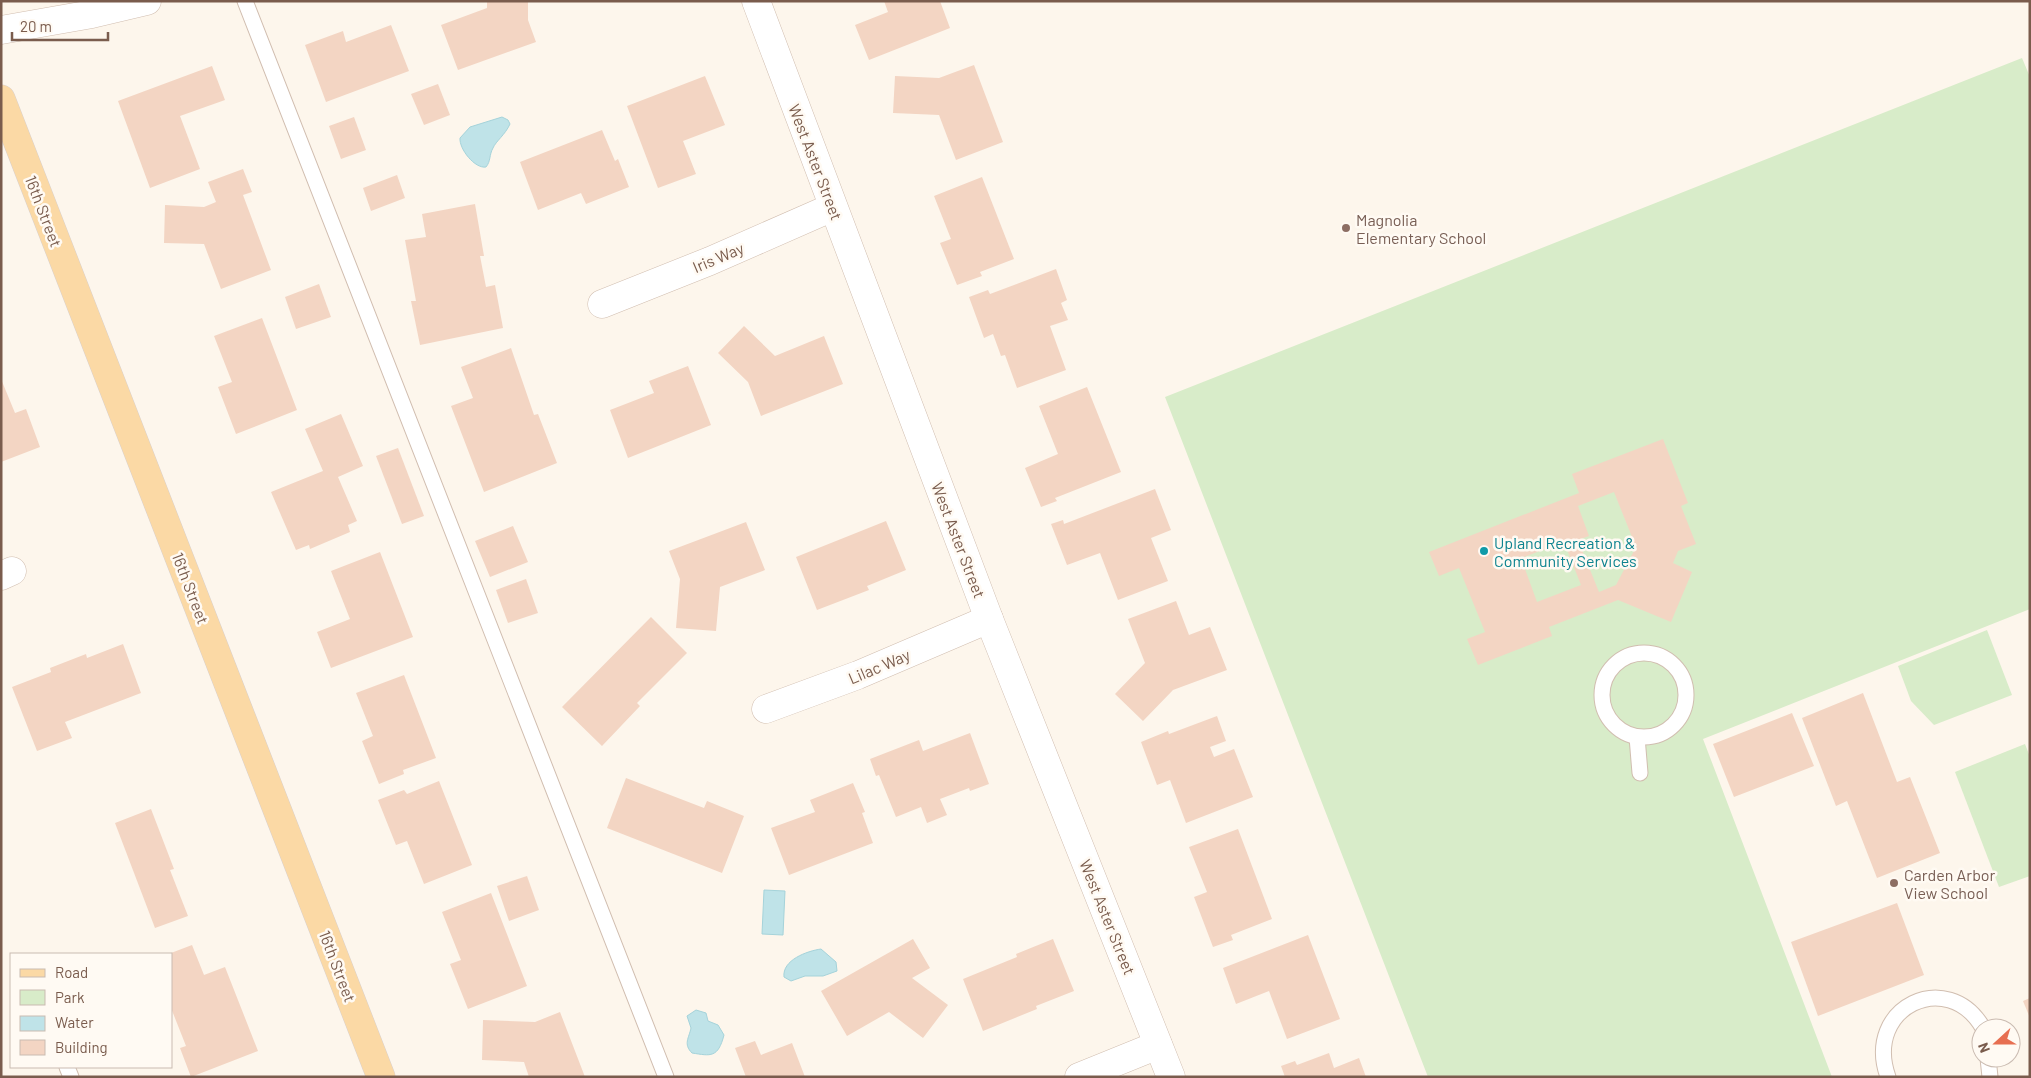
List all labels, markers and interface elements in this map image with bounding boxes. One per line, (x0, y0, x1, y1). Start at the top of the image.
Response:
scale bar (12, 10, 109, 42)
text: 20 m (20, 17, 52, 35)
street label: West Aster Street (785, 101, 847, 223)
street label: 16th Street (22, 173, 66, 249)
place label: Magnolia Elementary School (1356, 210, 1486, 247)
marker: Magnolia Elementary School (1340, 222, 1352, 234)
street label: Iris Way (690, 238, 747, 276)
street label: West Aster Street (928, 479, 990, 601)
place label: Upland Recreation & Community Services (1494, 533, 1637, 570)
marker: Upland Recreation & Community Services (1478, 545, 1490, 557)
street label: 16th Street (169, 550, 213, 626)
street label: Lilac Way (845, 644, 913, 687)
street label: West Aster Street (1076, 857, 1140, 977)
place label: Carden Arbor View School (1904, 865, 1995, 902)
marker: Carden Arbor View School (1888, 877, 1900, 889)
street label: 16th Street (316, 928, 360, 1004)
legend (10, 953, 172, 1068)
text: Road (55, 963, 88, 981)
text: Park (55, 988, 85, 1006)
text: Water (55, 1013, 94, 1031)
north arrow (1971, 1018, 2021, 1068)
text: Building (55, 1038, 108, 1056)
text: N (1974, 1040, 1993, 1055)

